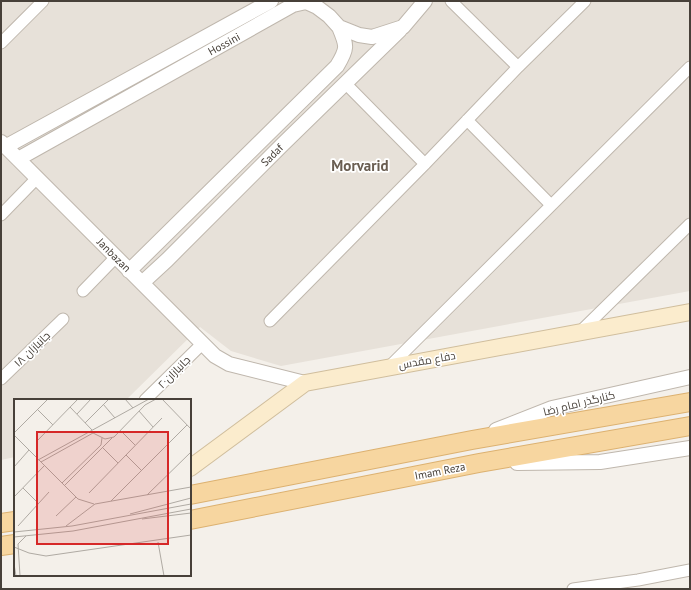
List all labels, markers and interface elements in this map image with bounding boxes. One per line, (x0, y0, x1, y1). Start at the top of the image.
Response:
street label: Hossini (206, 29, 243, 58)
street label: Sadaf (258, 140, 287, 169)
district label: Morvarid (331, 156, 389, 175)
street label: Janbazan (93, 234, 134, 275)
street label: جانبازان ۱۸ (11, 328, 53, 370)
street label: دفاع مقدس (397, 348, 457, 373)
street label: جانبازان۲۰ (155, 353, 193, 391)
street label: کنارگذر امام رضا (542, 387, 617, 420)
inset map (14, 399, 191, 576)
street label: Imam Reza (413, 459, 467, 483)

